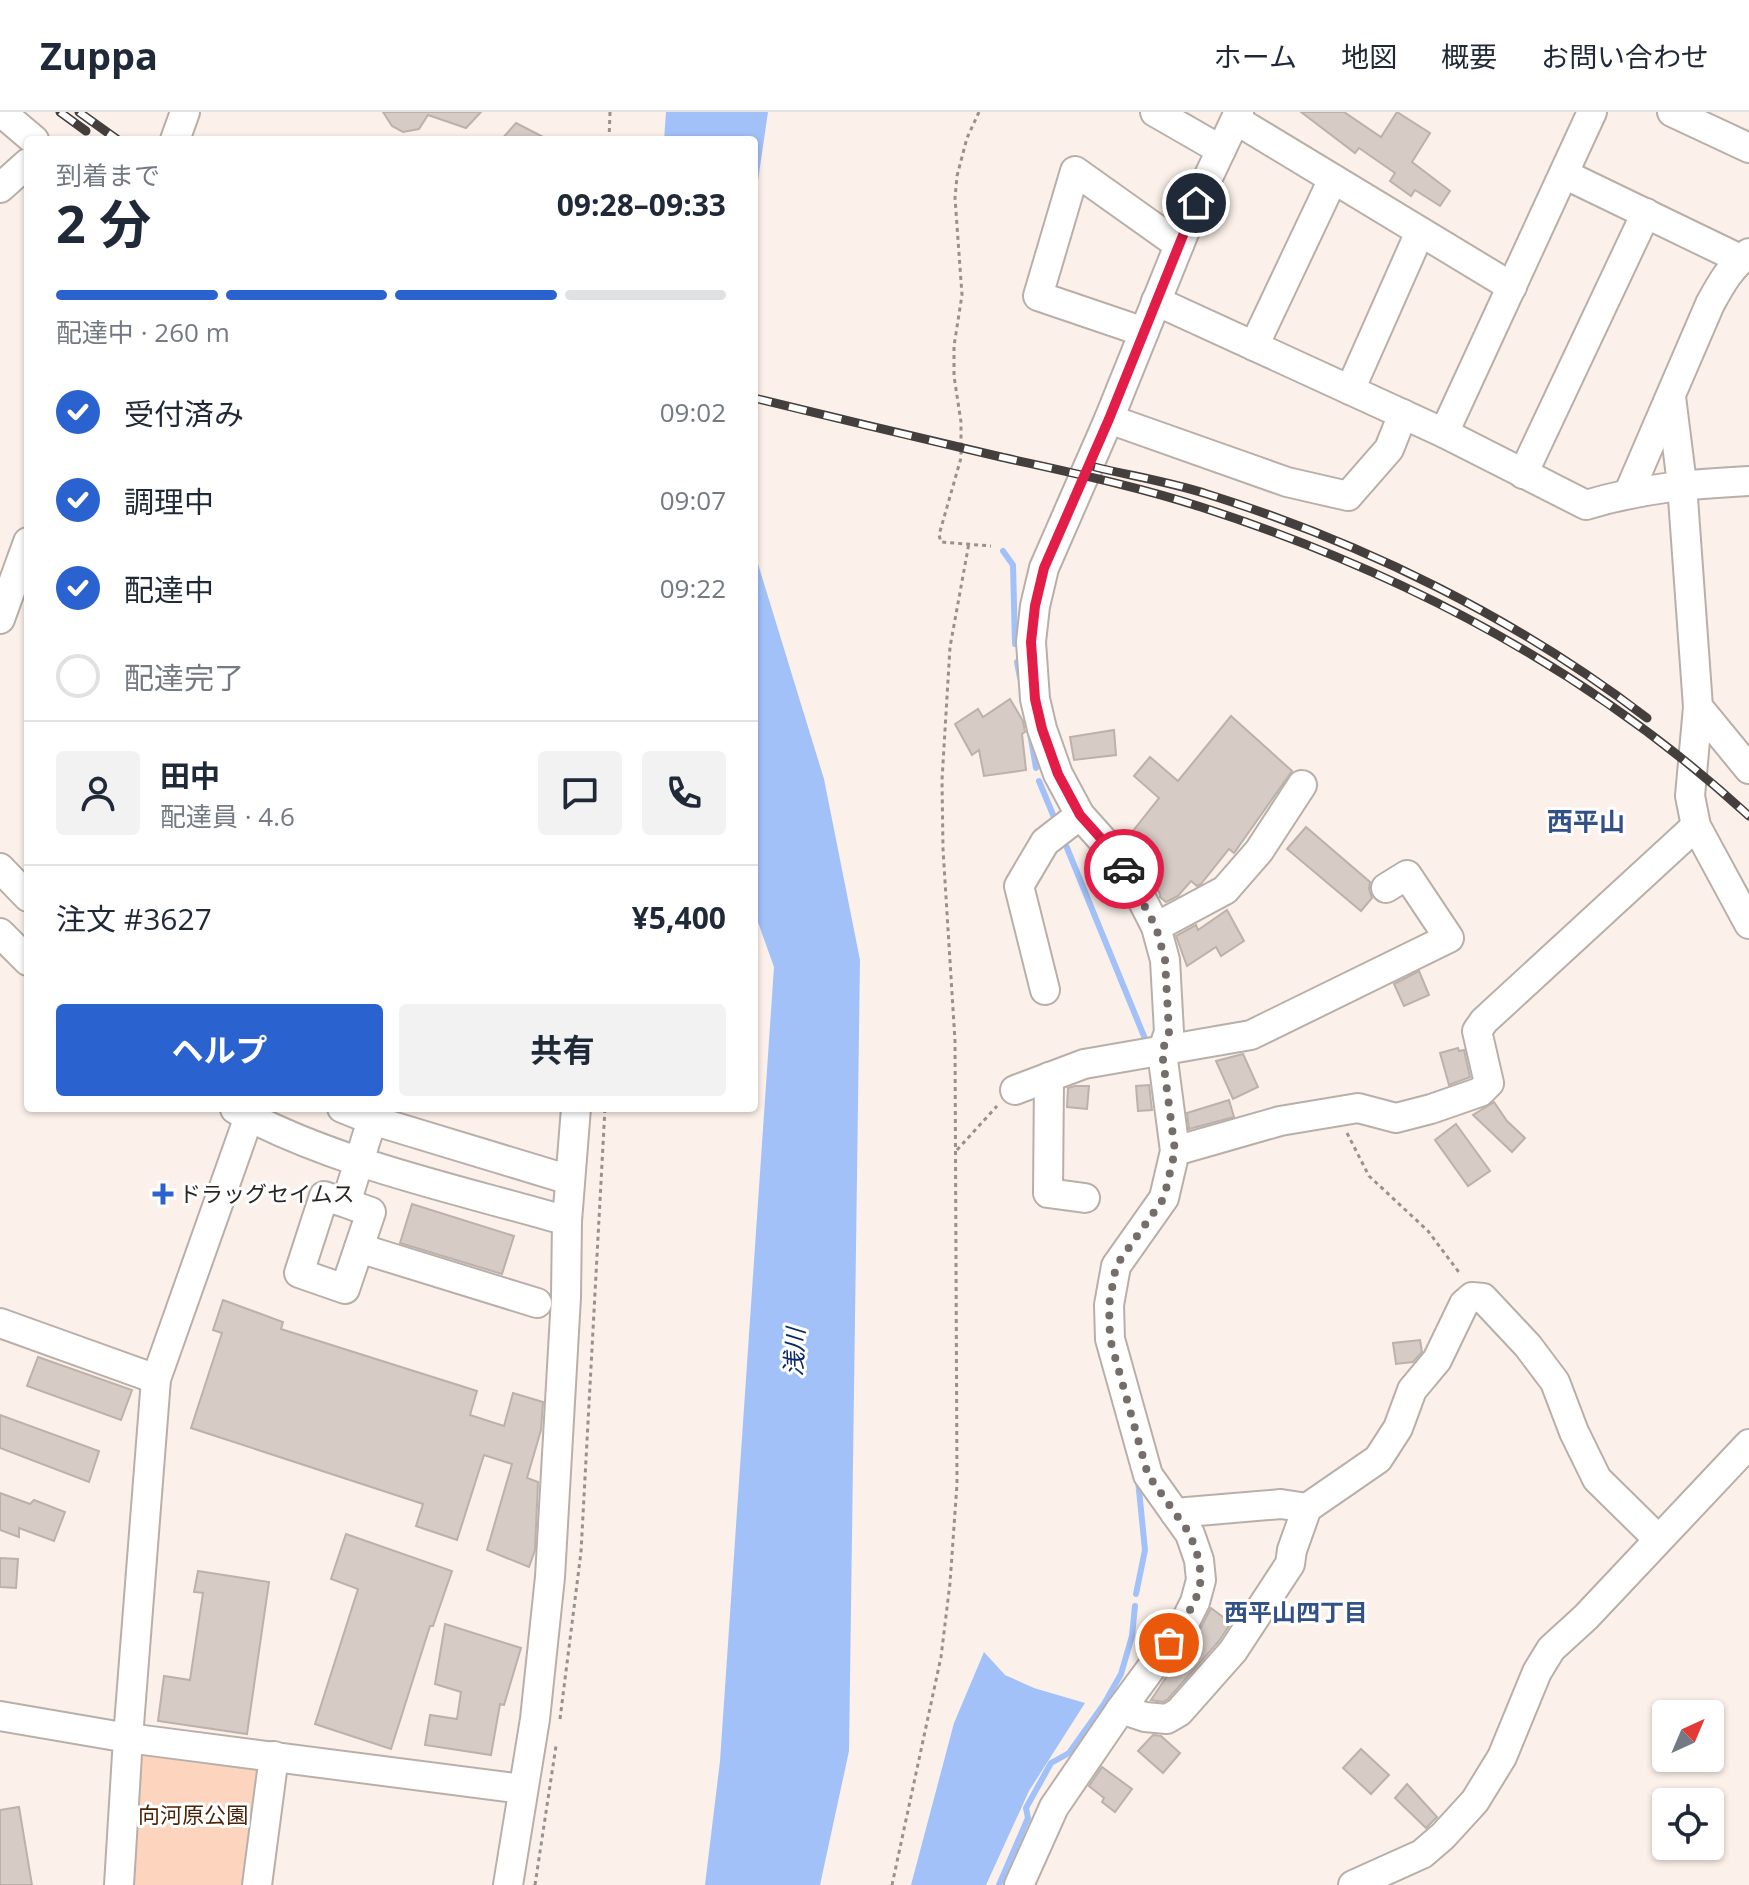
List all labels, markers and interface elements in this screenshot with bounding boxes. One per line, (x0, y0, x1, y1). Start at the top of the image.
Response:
text: Zuppa (40, 29, 158, 81)
text: ホーム (1214, 37, 1297, 75)
text: 地図 (1341, 37, 1397, 75)
text: 概要 (1441, 37, 1497, 75)
text: お問い合わせ (1541, 37, 1709, 75)
text: 到着まで (56, 157, 160, 193)
pin (1162, 169, 1230, 237)
icon: home (1174, 181, 1218, 225)
text: 09:28–09:33 (557, 184, 726, 225)
text: 2 分 (56, 187, 151, 258)
text: 配達中 · 260 m (56, 314, 230, 350)
icon: check (56, 390, 100, 434)
text: 受付済み (124, 393, 244, 434)
text: 09:02 (660, 394, 726, 430)
icon: check (56, 478, 100, 522)
text: 調理中 (124, 481, 214, 522)
text: 09:07 (660, 482, 726, 518)
icon: check (56, 566, 100, 610)
text: 配達中 (124, 569, 214, 610)
text: 09:22 (660, 570, 726, 606)
text: 配達完了 (124, 657, 244, 698)
button: person (56, 751, 140, 835)
button: chat (538, 751, 622, 835)
button: phone (642, 751, 726, 835)
text: 田中 (160, 755, 220, 796)
text: 配達員 · 4.6 (160, 798, 295, 834)
district label: 西平山 (1547, 803, 1625, 839)
courier (1084, 829, 1164, 909)
icon: car (1102, 847, 1146, 891)
text: ¥5,400 (632, 897, 726, 938)
text: 注文 #3627 (56, 898, 212, 939)
button: ヘルプ (56, 1004, 383, 1096)
button: 共有 (399, 1004, 726, 1096)
place label: ドラッグセイムス (179, 1178, 355, 1208)
marker: ドラッグセイムス (154, 1185, 172, 1203)
water label: 浅川 (776, 1324, 811, 1377)
district label: 西平山四丁目 (1224, 1595, 1368, 1628)
pin (1135, 1609, 1203, 1677)
icon: bag (1147, 1621, 1191, 1665)
north arrow (1652, 1700, 1724, 1772)
map controls (1652, 1700, 1724, 1860)
button: locate (1652, 1788, 1724, 1860)
park label: 向河原公園 (138, 1799, 248, 1829)

